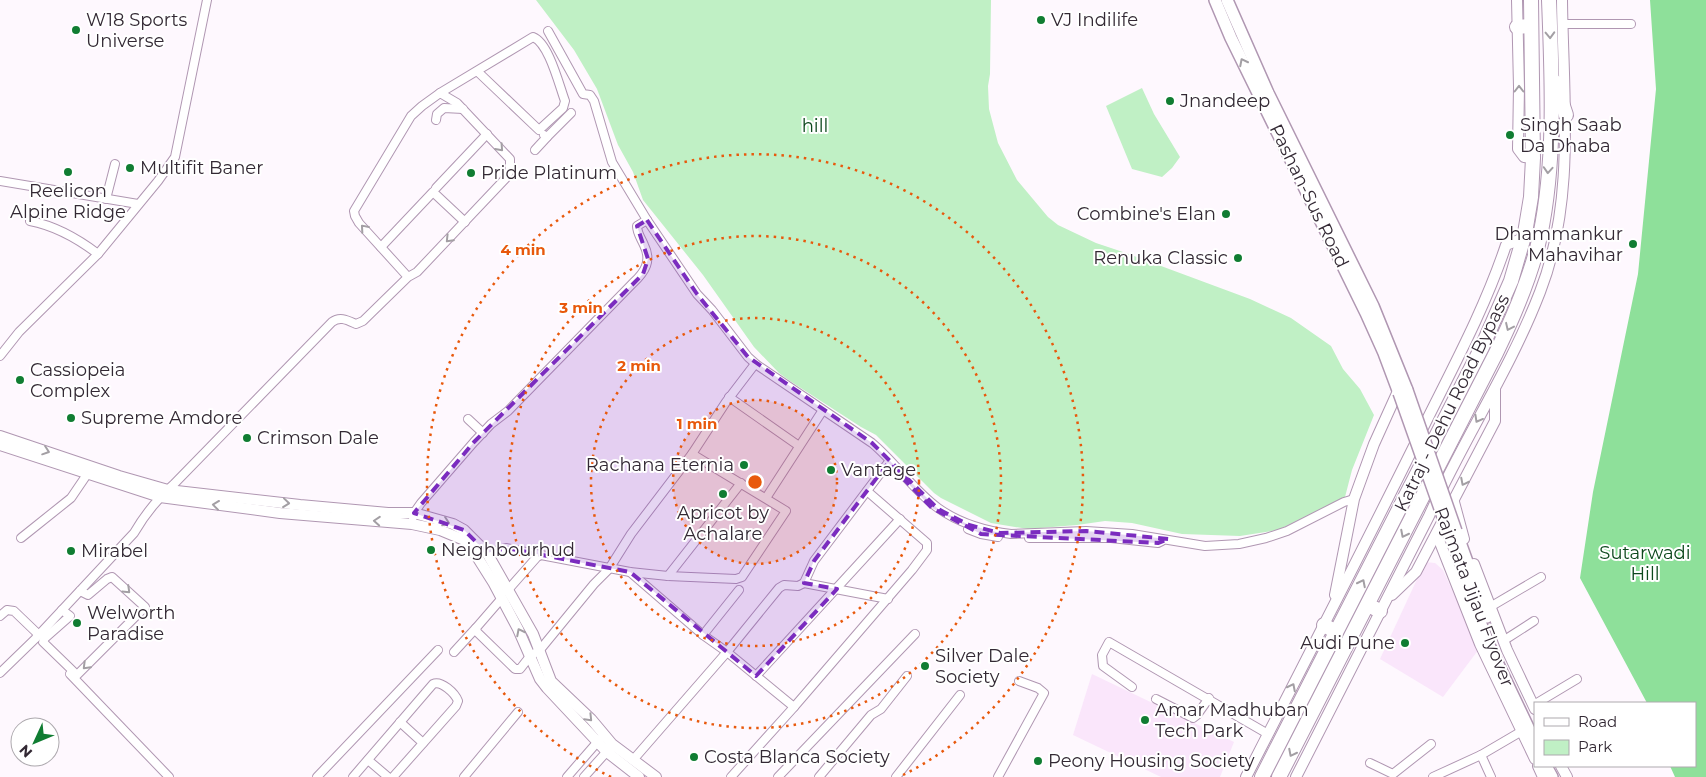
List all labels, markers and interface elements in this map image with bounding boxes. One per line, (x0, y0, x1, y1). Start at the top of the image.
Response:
place label: W18 Sports Universe (86, 9, 188, 52)
place label: VJ Indilife (1051, 9, 1138, 31)
marker: VJ Indilife (1035, 14, 1047, 26)
marker: W18 Sports Universe (70, 24, 82, 36)
one-way arrow (1545, 31, 1556, 39)
one-way arrow (1239, 58, 1250, 67)
one-way arrow (1514, 85, 1524, 92)
place label: Jnandeep (1179, 90, 1270, 112)
marker: Jnandeep (1164, 95, 1176, 107)
place label: Singh Saab Da Dhaba (1520, 114, 1622, 157)
park label: hill (802, 115, 828, 137)
street label: Pashan-Sus Road (1265, 120, 1353, 272)
marker: Singh Saab Da Dhaba (1504, 129, 1516, 141)
one-way arrow (494, 142, 503, 151)
place label: Multifit Baner (140, 157, 263, 179)
marker: Multifit Baner (124, 162, 136, 174)
place label: Pride Platinum (481, 162, 617, 184)
marker: Reelicon Alpine Ridge (62, 166, 74, 178)
one-way arrow (1543, 166, 1554, 174)
marker: Pride Platinum (465, 167, 477, 179)
place label: Reelicon Alpine Ridge (10, 180, 126, 223)
place label: Combine's Elan (1077, 203, 1216, 225)
marker: Combine's Elan (1220, 208, 1232, 220)
place label: Dhammankur Mahavihar (1494, 223, 1623, 266)
one-way arrow (361, 224, 370, 233)
one-way arrow (446, 233, 455, 242)
marker: Dhammankur Mahavihar (1627, 238, 1639, 250)
text: 4 min (500, 240, 546, 259)
place label: Renuka Classic (1093, 247, 1228, 269)
marker: Renuka Classic (1232, 252, 1244, 264)
street label: Katraj - Dehu Road Bypass (1390, 291, 1514, 515)
text: 3 min (558, 298, 603, 317)
one-way arrow (1505, 322, 1515, 331)
text: 2 min (617, 356, 661, 375)
place label: Cassiopeia Complex (30, 359, 125, 402)
marker: Cassiopeia Complex (14, 374, 26, 386)
place label: Supreme Amdore (81, 407, 242, 429)
marker: Supreme Amdore (65, 412, 77, 424)
one-way arrow (1474, 413, 1484, 422)
text: 1 min (677, 414, 717, 433)
place label: Crimson Dale (257, 427, 379, 449)
marker: Crimson Dale (241, 432, 253, 444)
one-way arrow (42, 445, 50, 455)
place label: Rachana Eternia (586, 454, 734, 476)
marker: Rachana Eternia (738, 459, 750, 471)
place label: Vantage (841, 459, 916, 481)
marker: Vantage (825, 464, 837, 476)
centre of rings (746, 473, 764, 491)
one-way arrow (1460, 477, 1470, 486)
marker: Apricot by Achalare (717, 488, 729, 500)
one-way arrow (282, 497, 290, 508)
one-way arrow (211, 500, 219, 511)
place label: Apricot by Achalare (677, 502, 769, 545)
street label: Rajmata Jijau Flyover (1430, 504, 1518, 690)
one-way arrow (373, 516, 381, 527)
one-way arrow (442, 517, 450, 527)
one-way arrow (1400, 529, 1410, 538)
place label: Neighbourhud (441, 539, 575, 561)
place label: Mirabel (81, 540, 148, 562)
park label: Sutarwadi Hill (1599, 542, 1691, 585)
marker: Neighbourhud (425, 544, 437, 556)
marker: Mirabel (65, 545, 77, 557)
one-way arrow (1356, 579, 1366, 588)
one-way arrow (121, 584, 130, 593)
place label: Welworth Paradise (87, 602, 176, 645)
marker: Welworth Paradise (71, 617, 83, 629)
one-way arrow (516, 629, 526, 638)
place label: Audi Pune (1300, 632, 1395, 654)
marker: Audi Pune (1399, 637, 1411, 649)
place label: Silver Dale Society (935, 645, 1029, 688)
marker: Silver Dale Society (919, 660, 931, 672)
one-way arrow (82, 661, 91, 670)
one-way arrow (1286, 683, 1296, 692)
place label: Amar Madhuban Tech Park (1155, 699, 1309, 742)
legend (1534, 702, 1696, 767)
one-way arrow (584, 712, 593, 721)
text: Road (1578, 712, 1617, 731)
marker: Amar Madhuban Tech Park (1139, 714, 1151, 726)
north arrow (10, 717, 60, 767)
text: Park (1578, 737, 1612, 756)
text: N (15, 741, 36, 761)
place label: Costa Blanca Society (704, 746, 890, 768)
one-way arrow (1288, 748, 1298, 757)
place label: Peony Housing Society (1048, 750, 1255, 772)
marker: Costa Blanca Society (688, 751, 700, 763)
marker: Peony Housing Society (1032, 755, 1044, 767)

